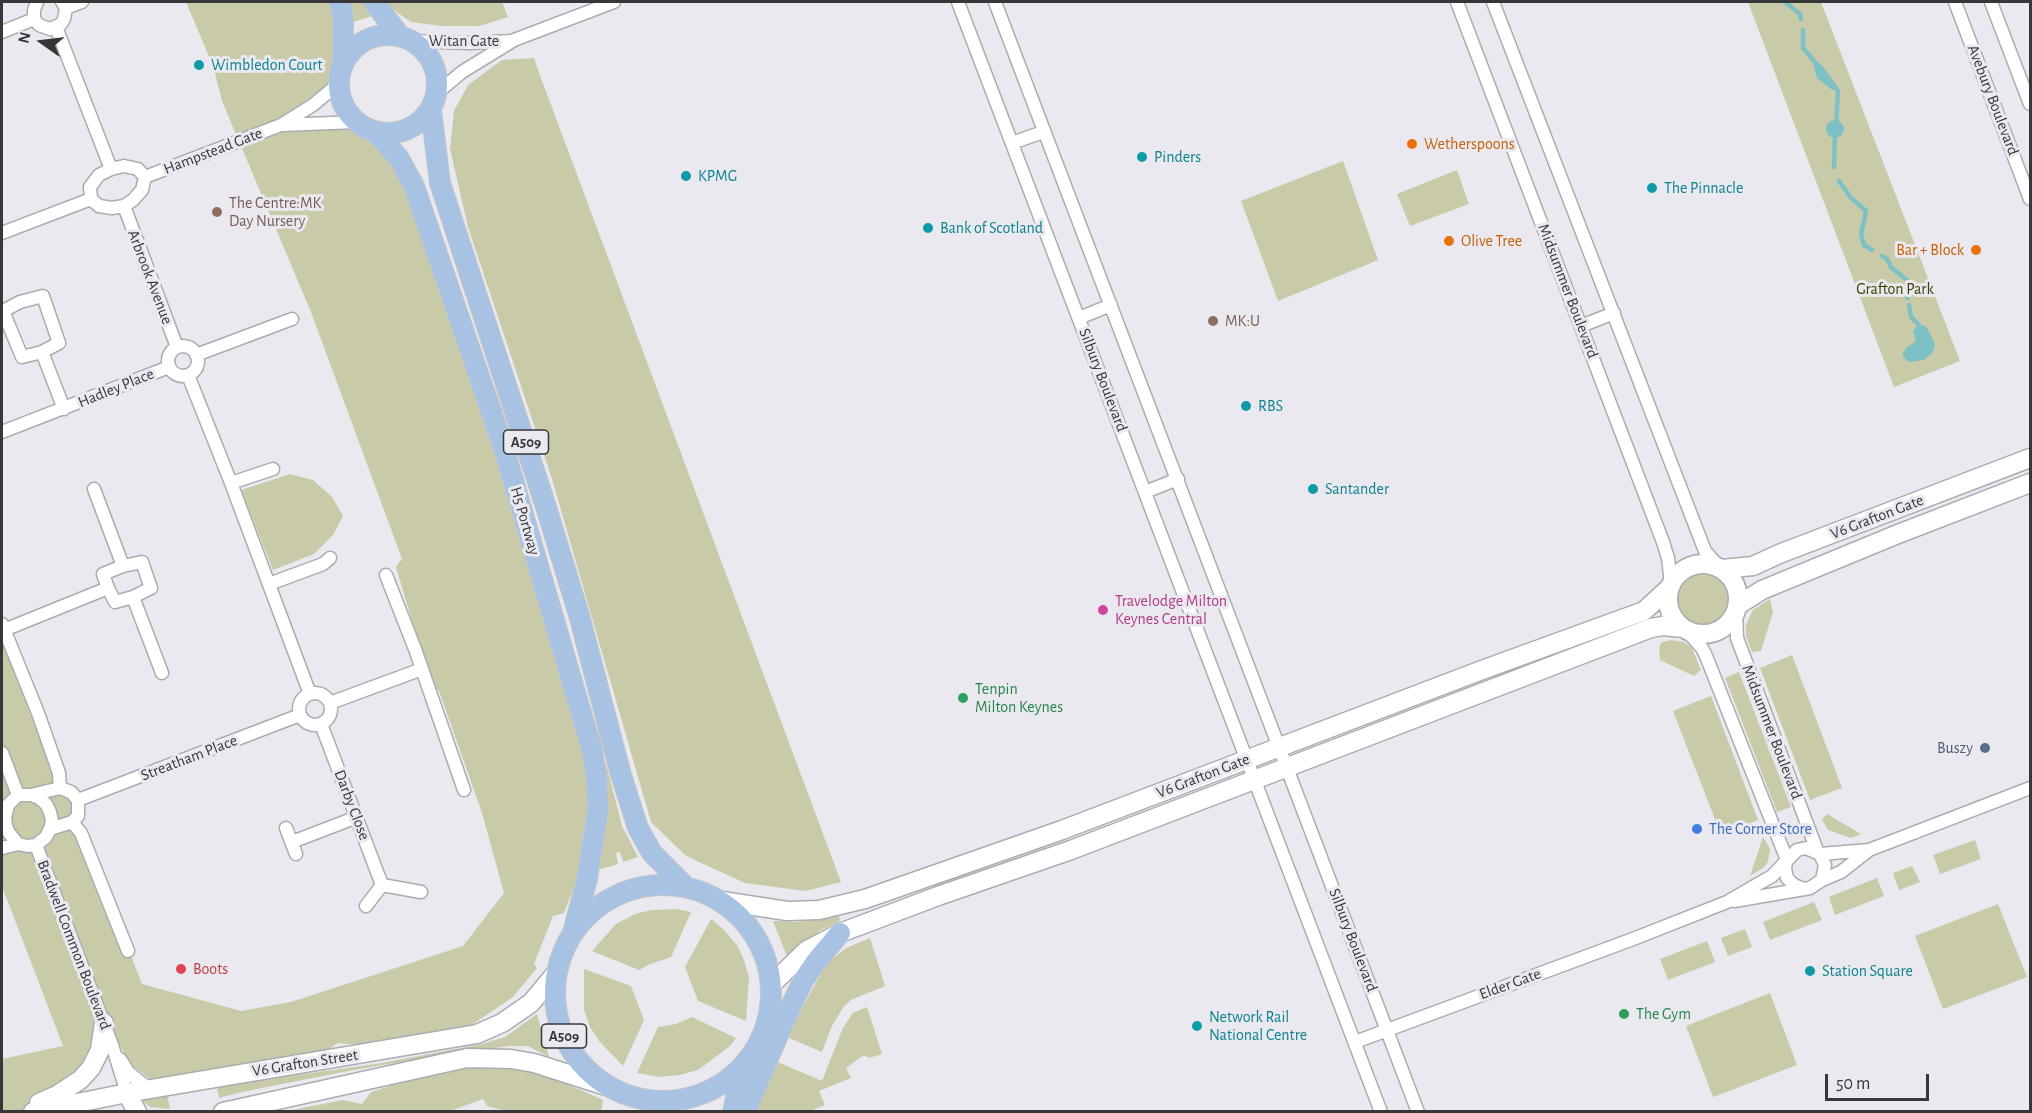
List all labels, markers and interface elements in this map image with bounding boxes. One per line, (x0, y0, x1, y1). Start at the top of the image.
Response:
north arrow (12, 12, 72, 72)
text: N (15, 30, 34, 45)
street label: Witan Gate (429, 31, 499, 51)
street label: Avebury Boulevard (1963, 42, 2023, 158)
place label: Wimbledon Court (211, 55, 323, 75)
marker: Wimbledon Court (192, 58, 206, 72)
street label: Hampstead Gate (161, 123, 265, 179)
place label: Wetherspoons (1424, 134, 1515, 154)
marker: Wetherspoons (1405, 137, 1419, 151)
place label: Pinders (1154, 147, 1201, 167)
marker: Pinders (1135, 150, 1149, 164)
place label: KPMG (698, 166, 737, 186)
marker: KPMG (679, 169, 693, 183)
place label: The Pinnacle (1664, 178, 1743, 198)
marker: The Pinnacle (1645, 181, 1659, 195)
place label: The Centre:MK Day Nursery (229, 193, 321, 231)
marker: The Centre:MK Day Nursery (210, 205, 224, 219)
place label: Bank of Scotland (940, 218, 1043, 238)
marker: Bank of Scotland (921, 221, 935, 235)
street label: Midsummer Boulevard (1534, 221, 1602, 361)
street label: Arbrook Avenue (123, 227, 177, 327)
place label: Olive Tree (1461, 231, 1522, 251)
marker: Olive Tree (1442, 234, 1456, 248)
place label: Bar + Block (1896, 240, 1964, 260)
marker: Bar + Block (1969, 243, 1983, 257)
park label: Grafton Park (1856, 279, 1934, 299)
place label: MK:U (1225, 311, 1260, 331)
marker: MK:U (1206, 314, 1220, 328)
street label: Silbury Boulevard (1074, 325, 1132, 435)
street label: Hadley Place (75, 364, 157, 412)
place label: RBS (1258, 396, 1283, 416)
marker: RBS (1239, 399, 1253, 413)
road number: A509 (504, 430, 548, 454)
place label: Santander (1325, 479, 1389, 499)
marker: Santander (1306, 482, 1320, 496)
street label: H5 Portway (506, 485, 544, 557)
street label: V6 Grafton Gate (1828, 490, 1926, 544)
place label: Travelodge Milton Keynes Central (1115, 591, 1227, 629)
marker: Travelodge Milton Keynes Central (1096, 603, 1110, 617)
street label: Midsummer Boulevard (1738, 662, 1806, 802)
place label: Tenpin Milton Keynes (975, 679, 1063, 717)
marker: Tenpin Milton Keynes (956, 691, 970, 705)
street label: Streatham Place (138, 731, 240, 785)
place label: Buszy (1937, 738, 1973, 758)
marker: Buszy (1978, 741, 1992, 755)
street label: V6 Grafton Gate (1154, 749, 1252, 803)
street label: Darby Close (330, 767, 374, 843)
place label: The Corner Store (1709, 819, 1812, 839)
marker: The Corner Store (1690, 822, 1704, 836)
street label: Bradwell Common Boulevard (33, 857, 115, 1033)
street label: Silbury Boulevard (1324, 885, 1382, 995)
place label: Boots (193, 959, 228, 979)
place label: Station Square (1822, 961, 1913, 981)
marker: Boots (174, 962, 188, 976)
street label: Elder Gate (1477, 964, 1543, 1004)
marker: Station Square (1803, 964, 1817, 978)
place label: The Gym (1636, 1004, 1691, 1024)
place label: Network Rail National Centre (1209, 1007, 1307, 1045)
marker: The Gym (1617, 1007, 1631, 1021)
marker: Network Rail National Centre (1190, 1019, 1204, 1033)
road number: A509 (542, 1024, 586, 1048)
street label: V6 Grafton Street (251, 1045, 359, 1081)
scale bar (1828, 1062, 1932, 1100)
text: 50 m (1836, 1075, 1870, 1093)

